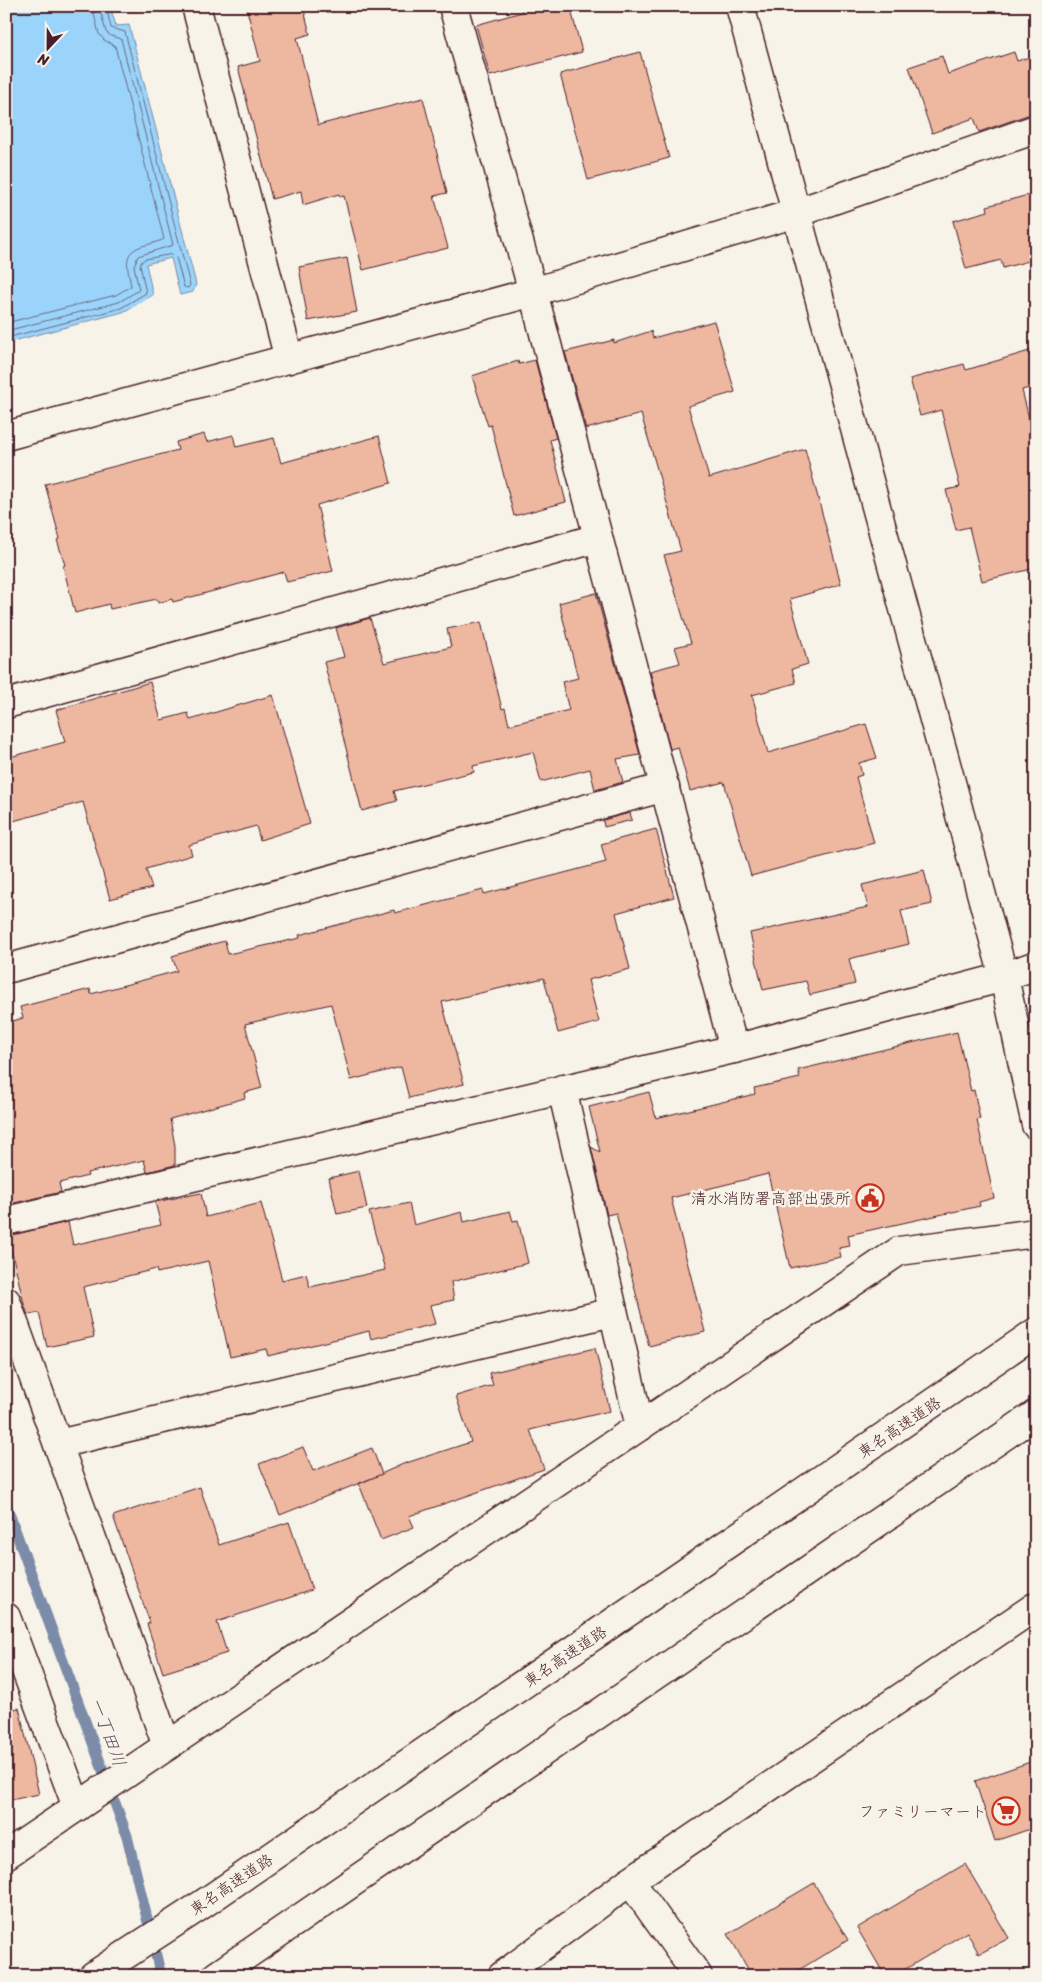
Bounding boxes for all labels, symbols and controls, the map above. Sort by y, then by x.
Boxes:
north arrow [22,22,72,72]
text: N [34,46,53,73]
public building icon: 清水消防署高部出張所 [855,1183,885,1213]
place label: 清水消防署高部出張所 [691,1184,851,1213]
street label: 東名高速道路 [851,1389,947,1466]
street label: 東名高速道路 [517,1618,613,1695]
water label: 一丁田川 [81,1693,135,1771]
supermarket icon: ファミリーマート [991,1796,1021,1826]
place label: ファミリーマート [859,1797,987,1826]
street label: 東名高速道路 [183,1846,279,1923]

